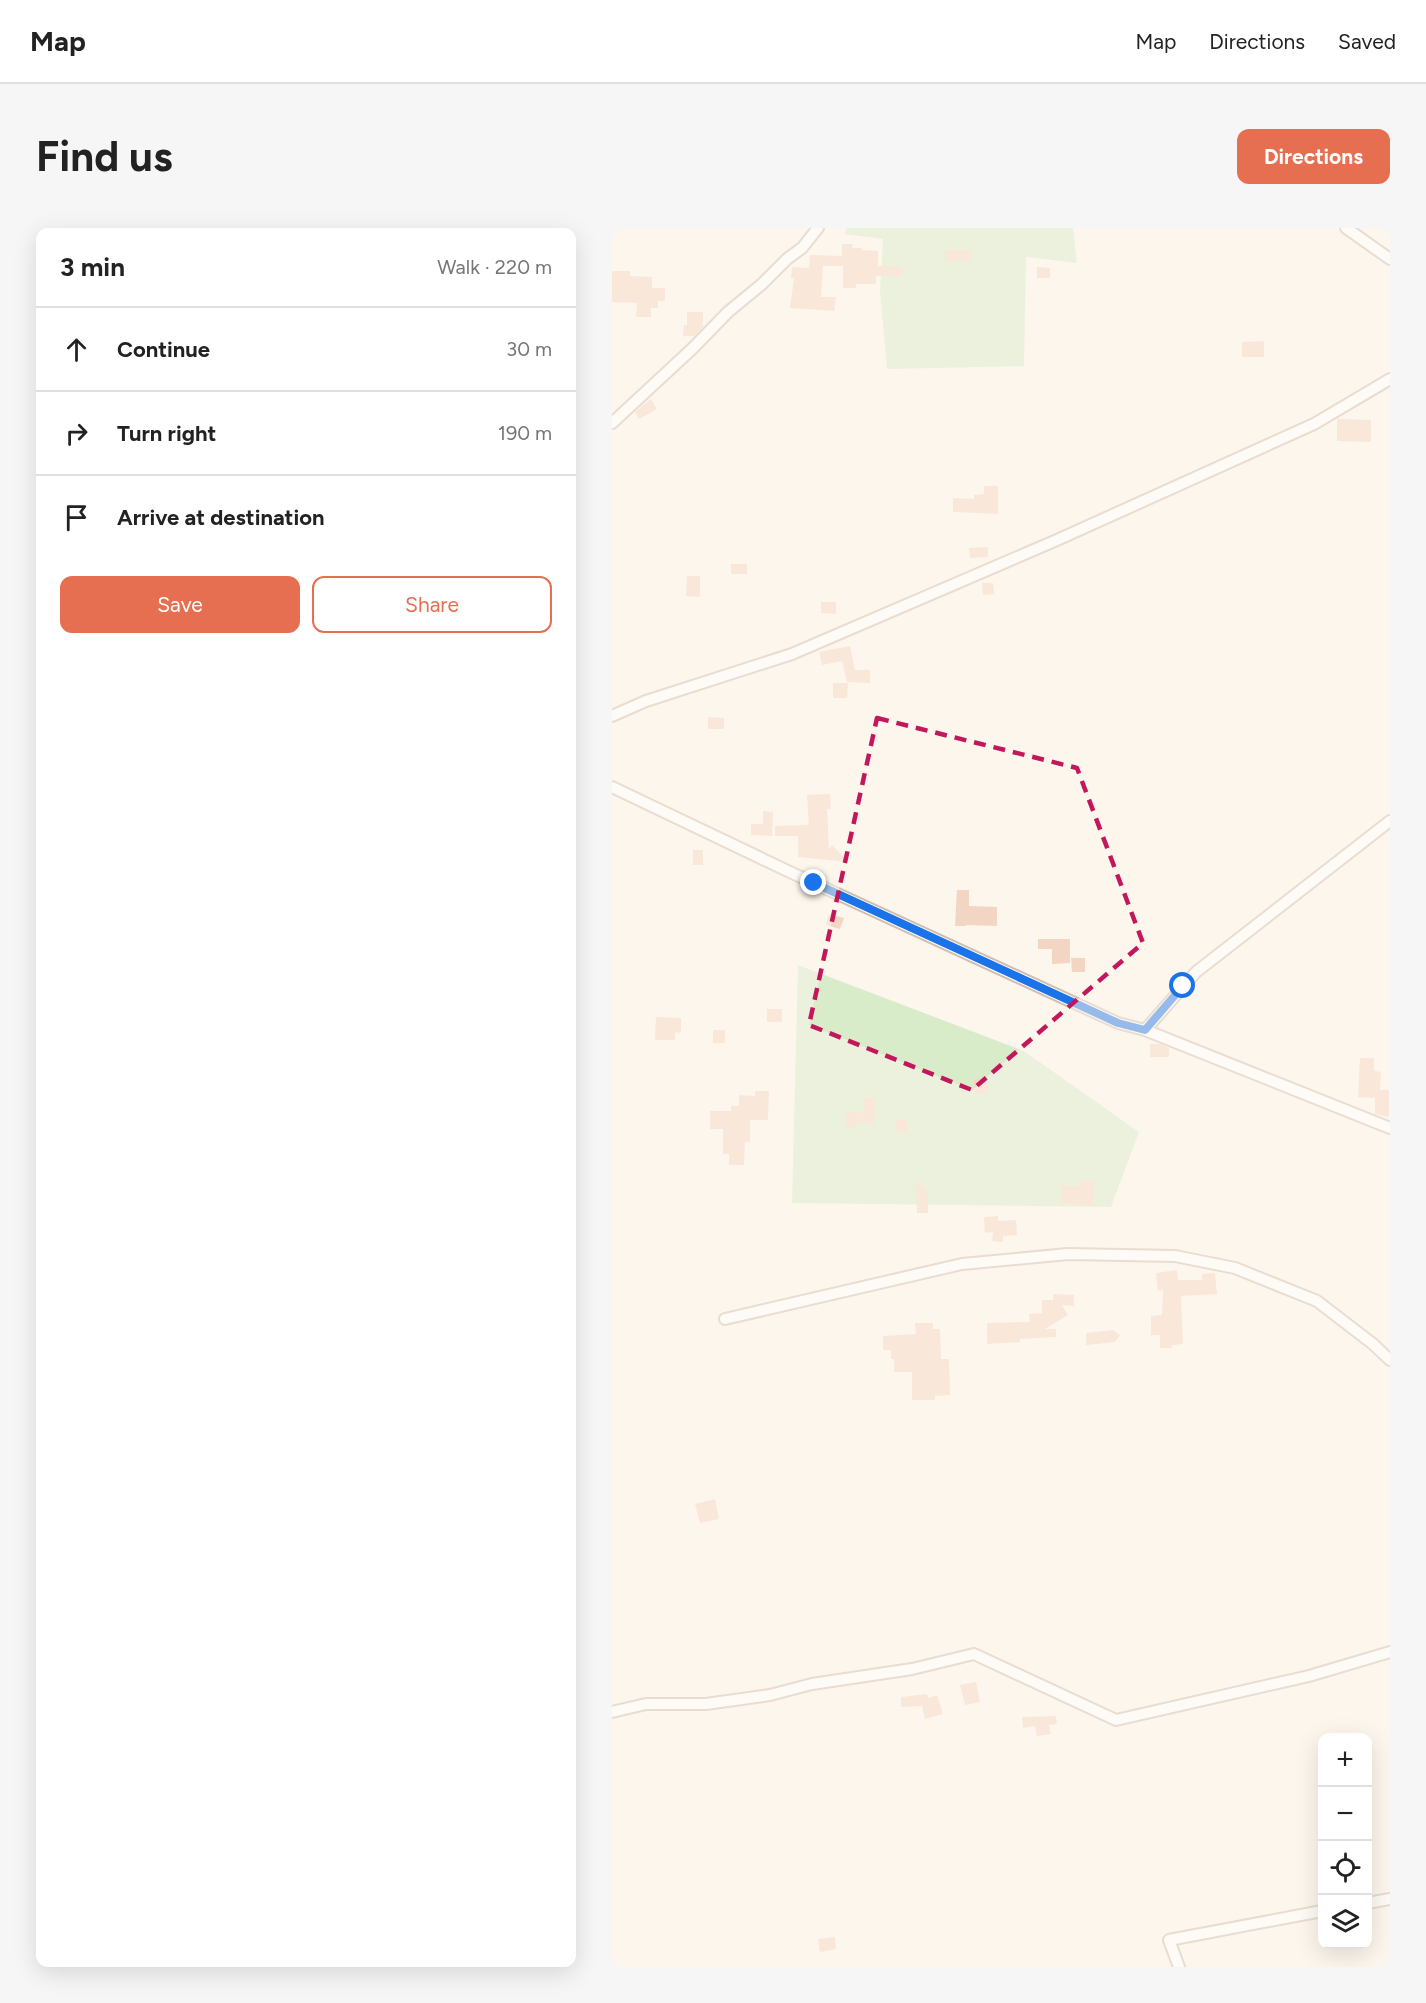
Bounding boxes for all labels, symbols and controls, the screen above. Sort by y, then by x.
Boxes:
text: Map [30,24,86,58]
text: Map [1135,29,1176,54]
text: Directions [1209,29,1305,54]
text: Saved [1338,29,1396,54]
button: Directions [1237,129,1390,184]
text: Find us [36,131,173,182]
text: 3 min [60,251,125,283]
text: Walk · 220 m [437,255,552,279]
icon: ahead [60,333,93,366]
text: Continue [117,336,210,363]
text: 30 m [506,337,552,361]
icon: right [60,417,93,450]
text: Turn right [117,420,216,447]
text: 190 m [498,421,552,445]
icon: arrive [60,501,93,534]
text: Arrive at destination [117,504,325,531]
button: Save [60,576,300,633]
button: Share [312,576,552,633]
route end [800,869,826,895]
route start [1169,972,1195,998]
map controls [1318,1733,1372,1949]
button: + [1318,1733,1372,1787]
button: − [1318,1787,1372,1841]
button: locate [1318,1841,1372,1895]
button: layers [1318,1895,1372,1949]

